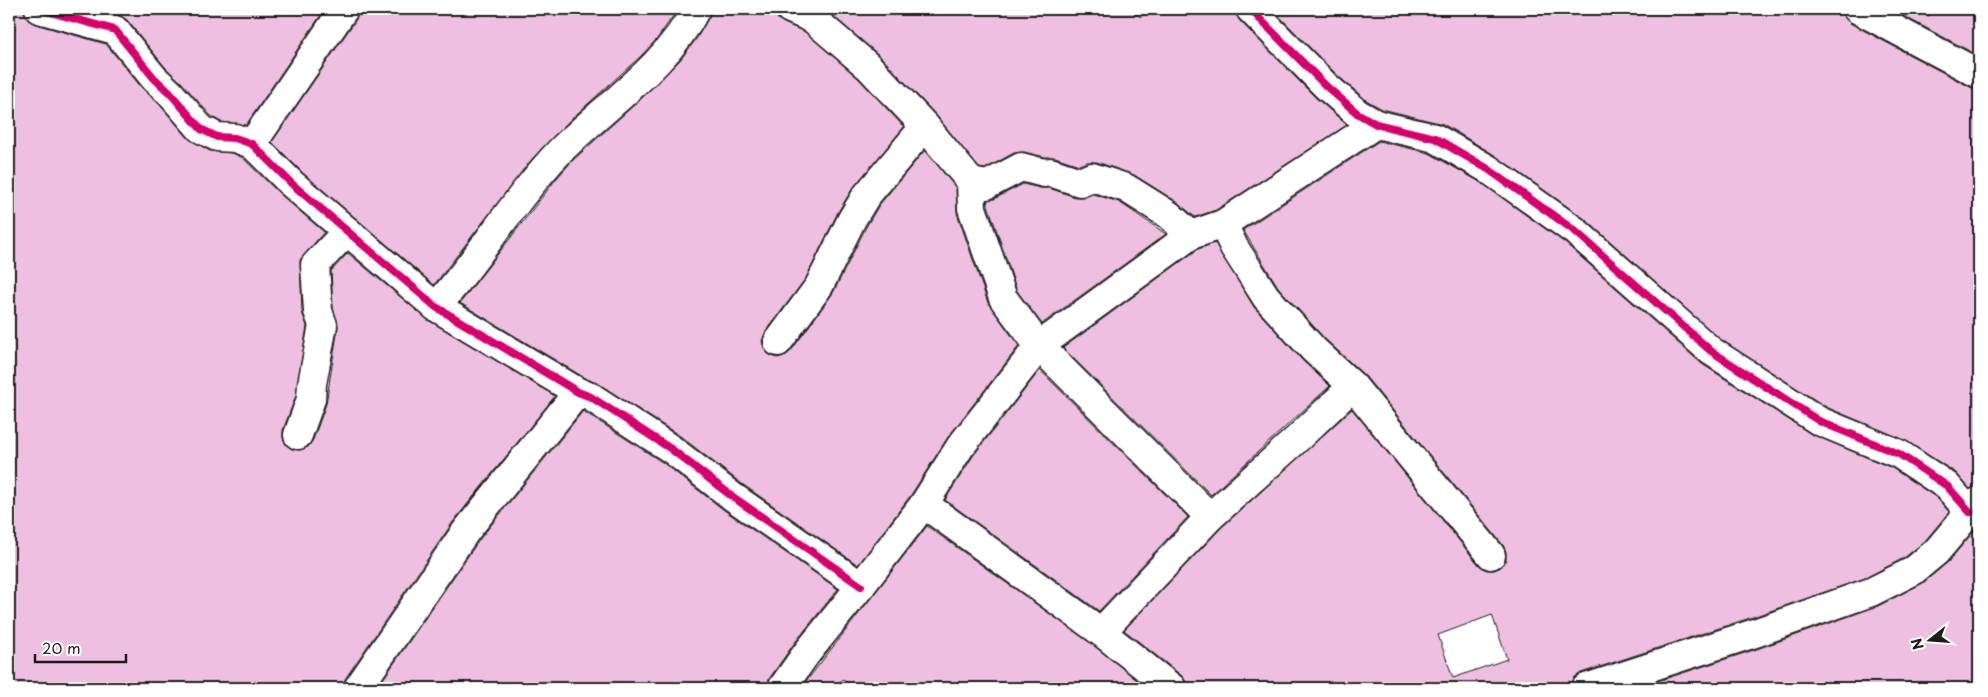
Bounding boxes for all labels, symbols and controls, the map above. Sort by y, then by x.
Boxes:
north arrow [1906,614,1956,664]
scale bar [35,632,126,664]
text: 20 m [42,636,81,659]
text: N [1905,636,1929,652]

